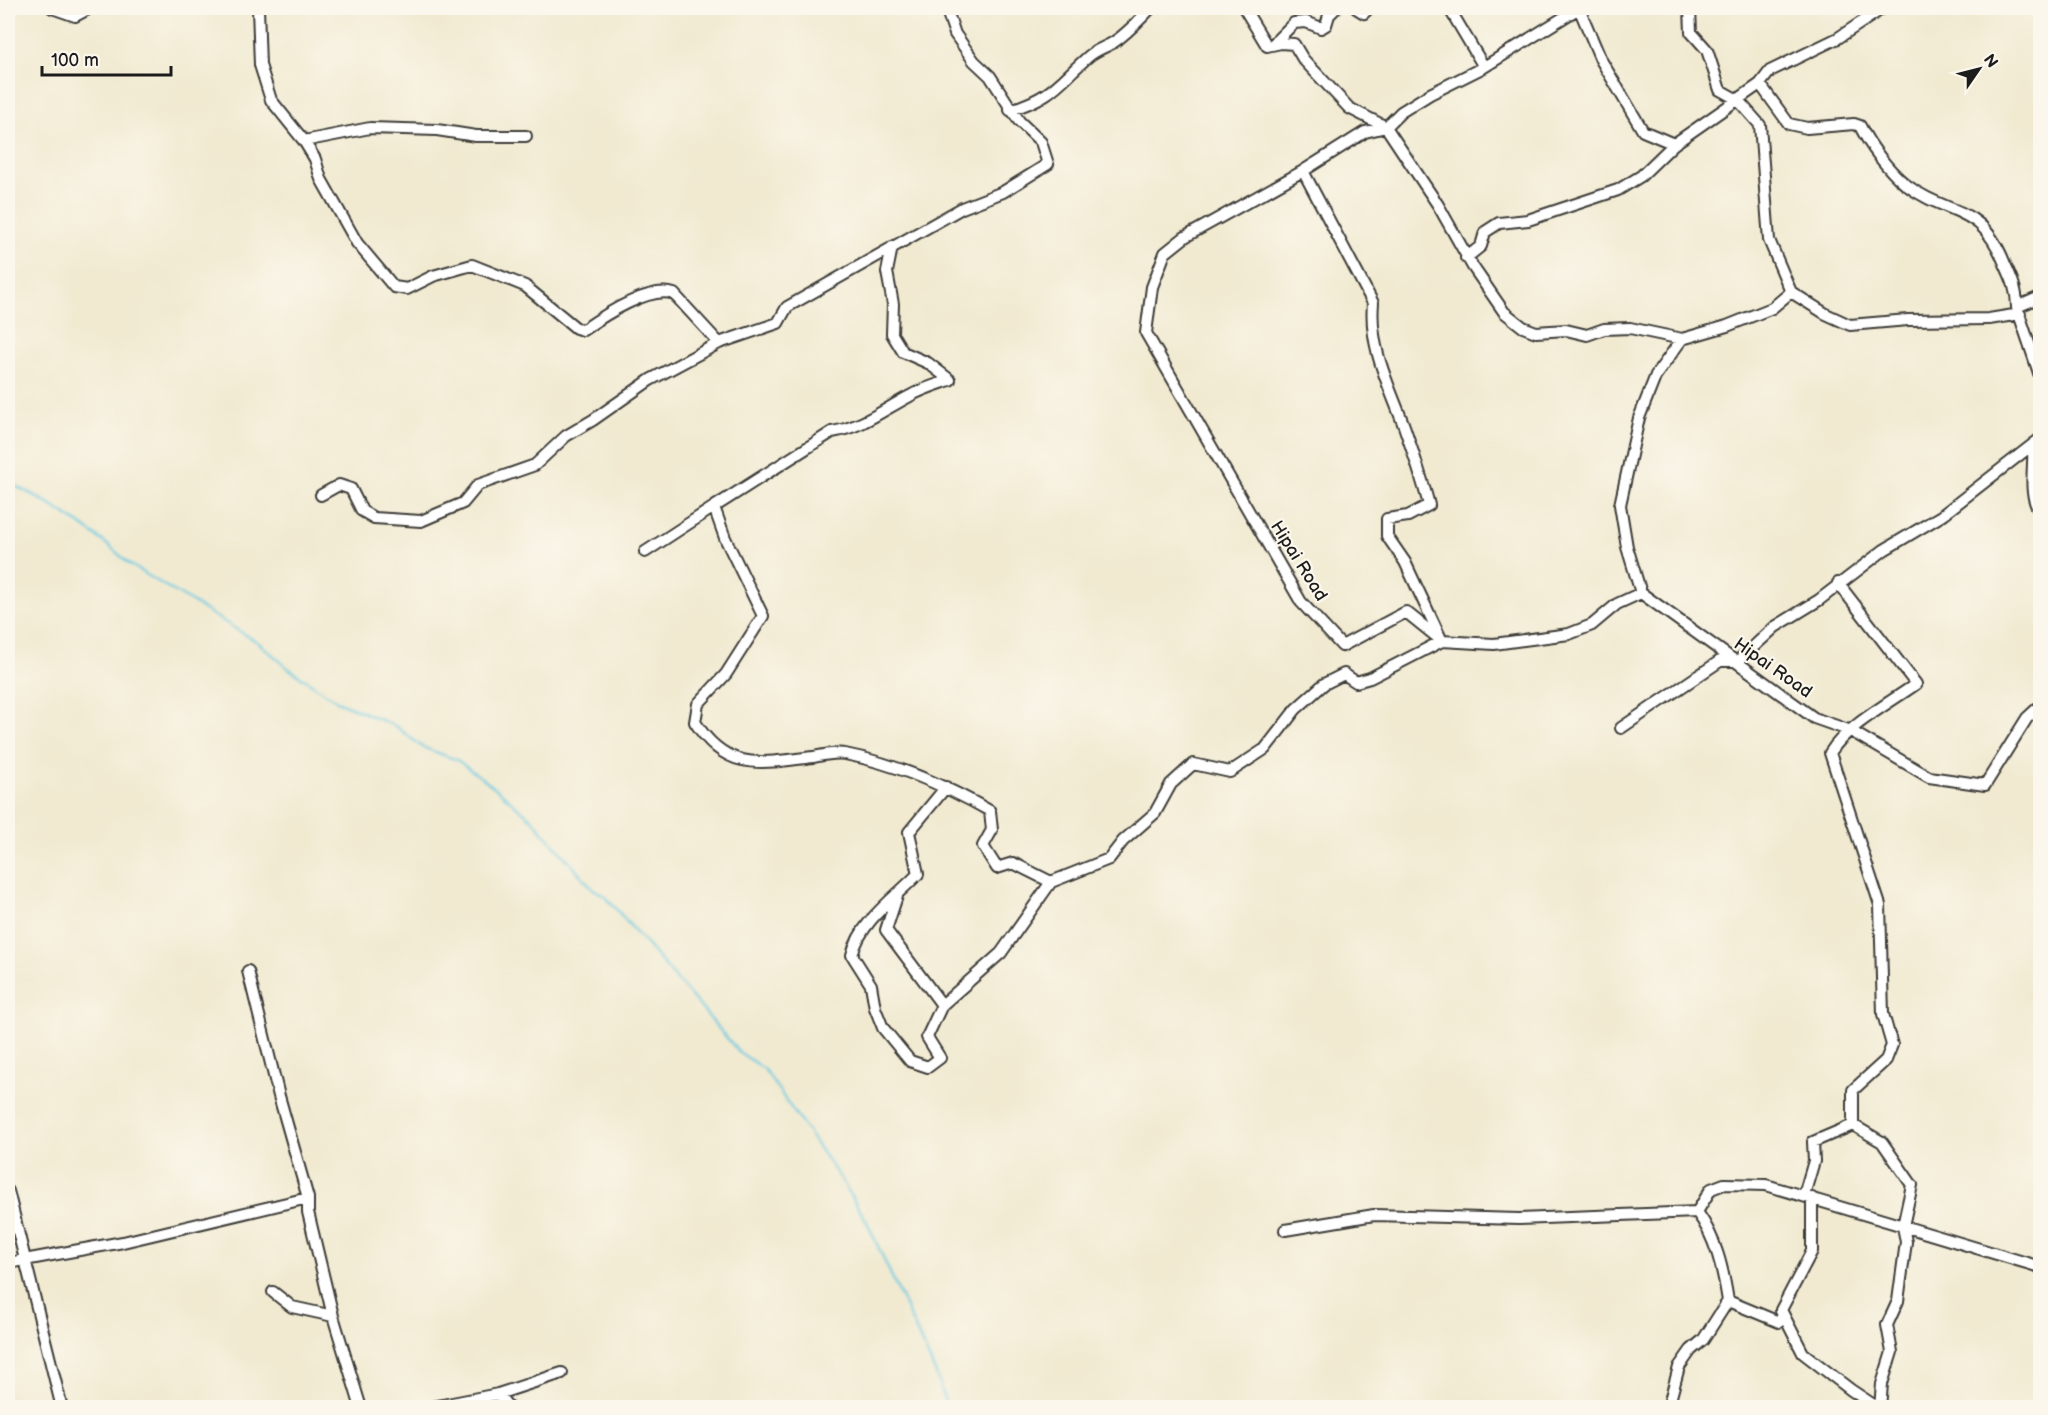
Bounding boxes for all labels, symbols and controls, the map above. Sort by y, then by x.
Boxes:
scale bar [42,39,171,77]
north arrow [1949,39,2009,99]
text: 100 m [51,50,99,71]
text: N [1979,51,2001,72]
street label: Hipai Road [1266,517,1332,605]
street label: Hipai Road [1730,633,1816,703]

